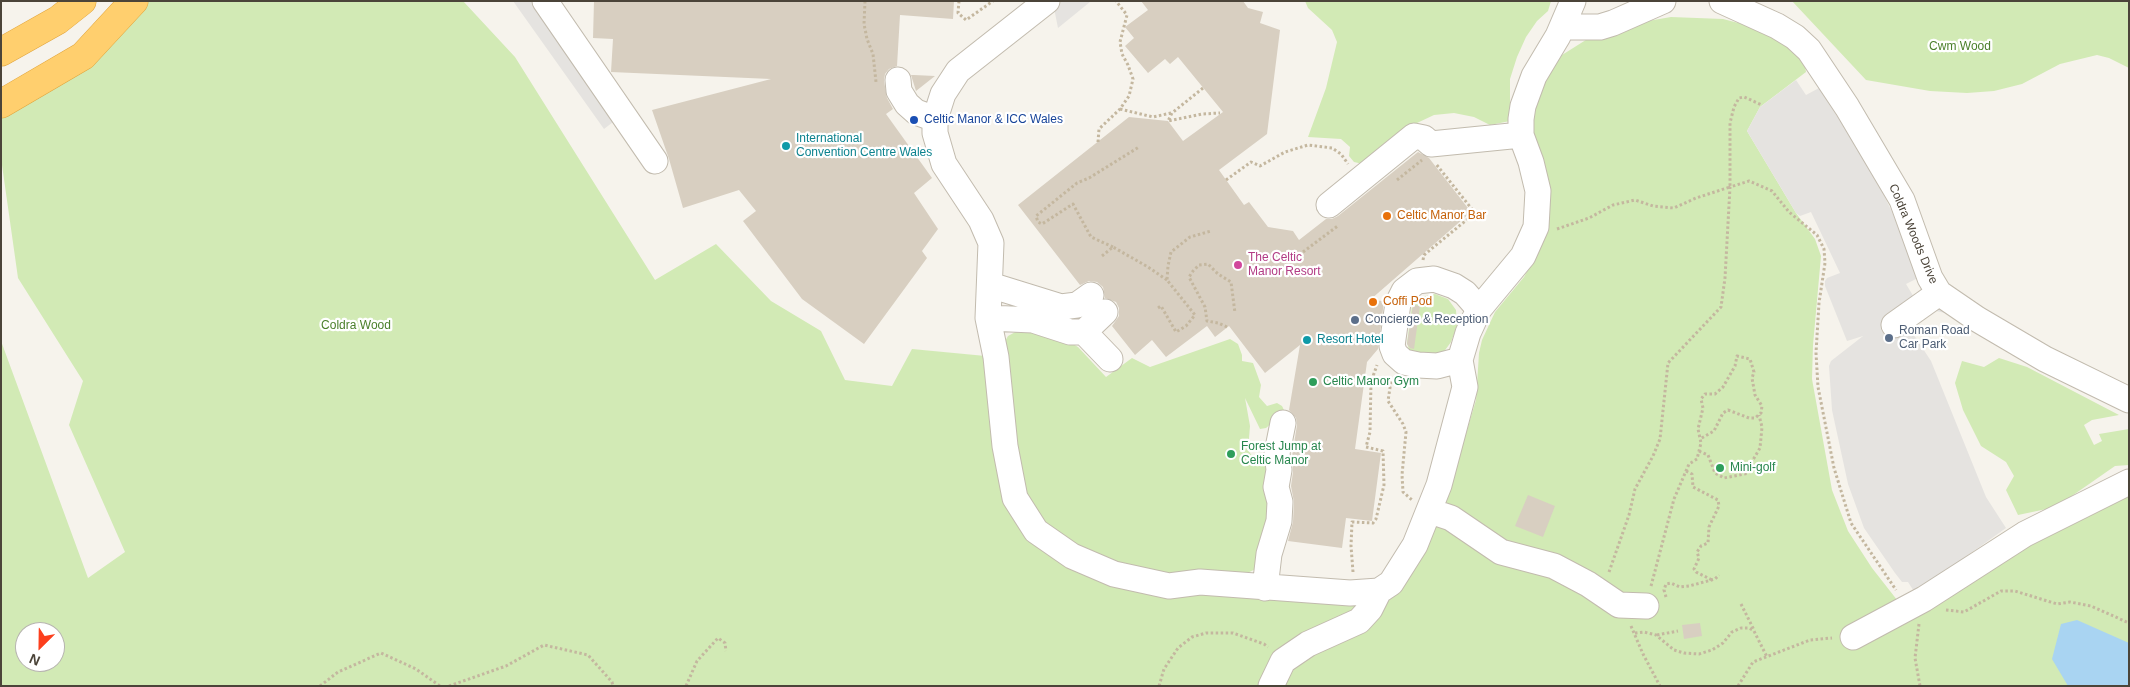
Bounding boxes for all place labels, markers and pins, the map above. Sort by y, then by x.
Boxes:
place label: Celtic Manor & ICC Wales [924,113,1063,127]
marker: Celtic Manor & ICC Wales [908,114,920,126]
place label: International Convention Centre Wales [796,132,932,160]
marker: International Convention Centre Wales [780,140,792,152]
place label: Celtic Manor Bar [1397,209,1486,223]
marker: Celtic Manor Bar [1381,210,1393,222]
place label: The Celtic Manor Resort [1248,251,1321,279]
marker: The Celtic Manor Resort [1232,259,1244,271]
place label: Coffi Pod [1383,295,1432,309]
marker: Coffi Pod [1367,296,1379,308]
place label: Concierge & Reception [1365,313,1488,327]
marker: Concierge & Reception [1349,314,1361,326]
place label: Roman Road Car Park [1899,324,1970,352]
marker: Roman Road Car Park [1883,332,1895,344]
place label: Resort Hotel [1317,333,1384,347]
marker: Resort Hotel [1301,334,1313,346]
place label: Celtic Manor Gym [1323,375,1419,389]
marker: Celtic Manor Gym [1307,376,1319,388]
place label: Forest Jump at Celtic Manor [1241,440,1321,468]
marker: Forest Jump at Celtic Manor [1225,448,1237,460]
place label: Mini-golf [1730,461,1775,475]
marker: Mini-golf [1714,462,1726,474]

